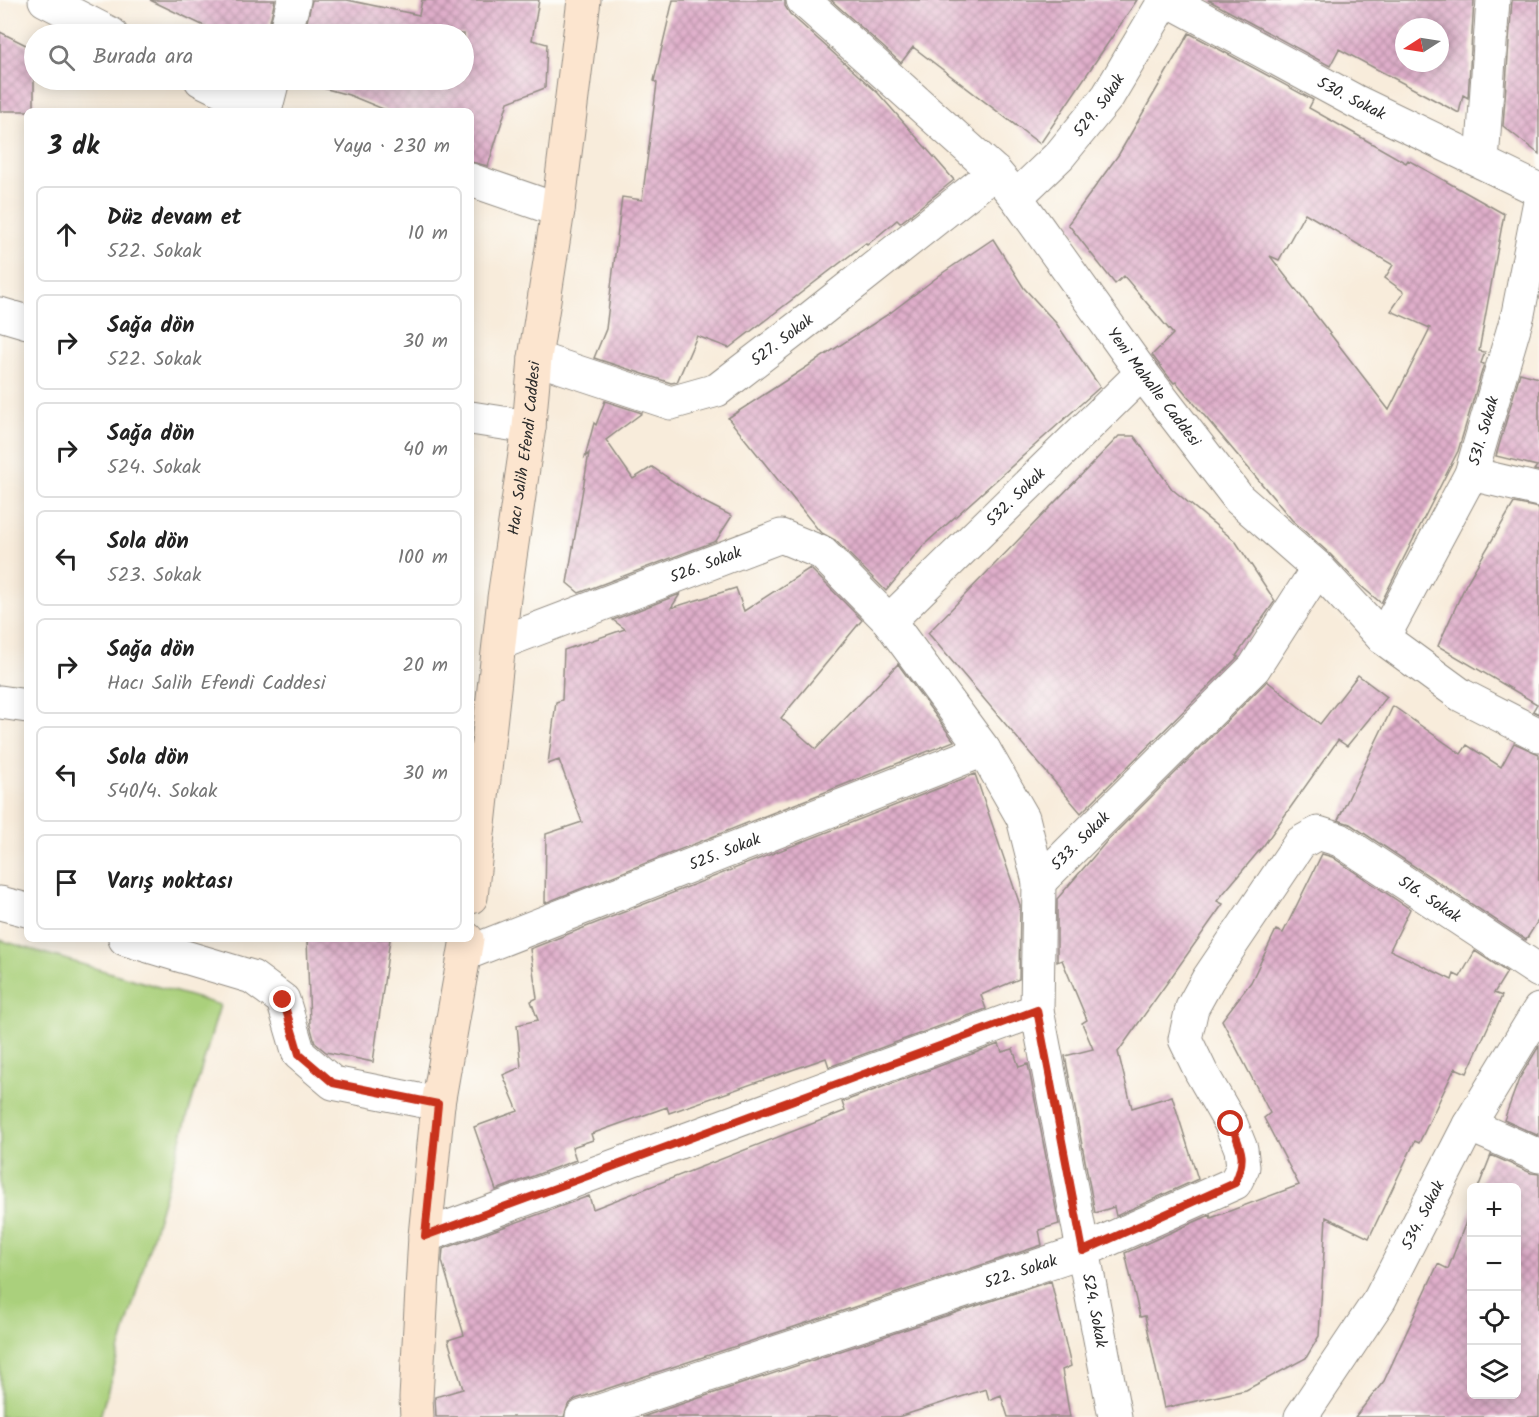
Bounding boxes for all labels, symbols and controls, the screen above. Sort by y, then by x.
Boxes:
north arrow [1395,18,1449,72]
search box [24,24,474,90]
text: Burada ara [93,40,193,75]
icon: search [45,41,78,74]
street label: 529. Sokak [1067,68,1131,143]
street label: 530. Sokak [1312,70,1390,127]
text: 3 dk [48,126,99,168]
text: Yaya · 230 m [333,131,450,163]
text: Düz devam et [107,201,241,236]
icon: ahead [50,218,83,251]
text: 10 m [408,218,448,250]
text: 522. Sokak [107,236,202,268]
street label: 527. Sokak [745,307,819,372]
text: Sağa dön [107,309,194,344]
street label: Yeni Mahalle Caddesi [1101,322,1208,453]
icon: right [50,326,83,359]
text: 30 m [403,326,448,358]
text: 522. Sokak [107,344,202,376]
street label: Hacı Salih Efendi Caddesi [501,359,547,537]
street label: 531. Sokak [1462,393,1506,469]
text: Sağa dön [107,417,194,452]
icon: right [50,434,83,467]
text: 40 m [403,434,448,466]
text: 524. Sokak [107,452,201,484]
street label: 532. Sokak [980,461,1051,532]
text: Sola dön [107,525,189,560]
street label: 526. Sokak [666,539,746,590]
icon: left [50,542,83,575]
text: 100 m [398,542,448,574]
text: 523. Sokak [107,560,201,592]
text: Sağa dön [107,633,194,668]
icon: right [50,650,83,683]
text: 20 m [402,650,448,682]
text: Hacı Salih Efendi Caddesi [107,668,326,700]
text: Sola dön [107,741,189,776]
icon: left [50,758,83,791]
text: 30 m [403,758,448,790]
text: 540/4. Sokak [107,776,217,808]
street label: 533. Sokak [1045,805,1116,877]
street label: 525. Sokak [685,826,765,877]
text: Varış noktası [107,865,233,900]
icon: arrive [50,866,83,899]
street label: 516. Sokak [1393,869,1467,929]
route end [269,986,295,1012]
route start [1217,1110,1243,1136]
street label: 534. Sokak [1395,1176,1451,1254]
map controls [1467,1183,1521,1399]
button: + [1467,1183,1521,1237]
button: − [1467,1237,1521,1291]
street label: 522. Sokak [981,1248,1061,1295]
street label: 524. Sokak [1075,1271,1114,1350]
button: locate [1467,1291,1521,1345]
button: layers [1467,1345,1521,1399]

